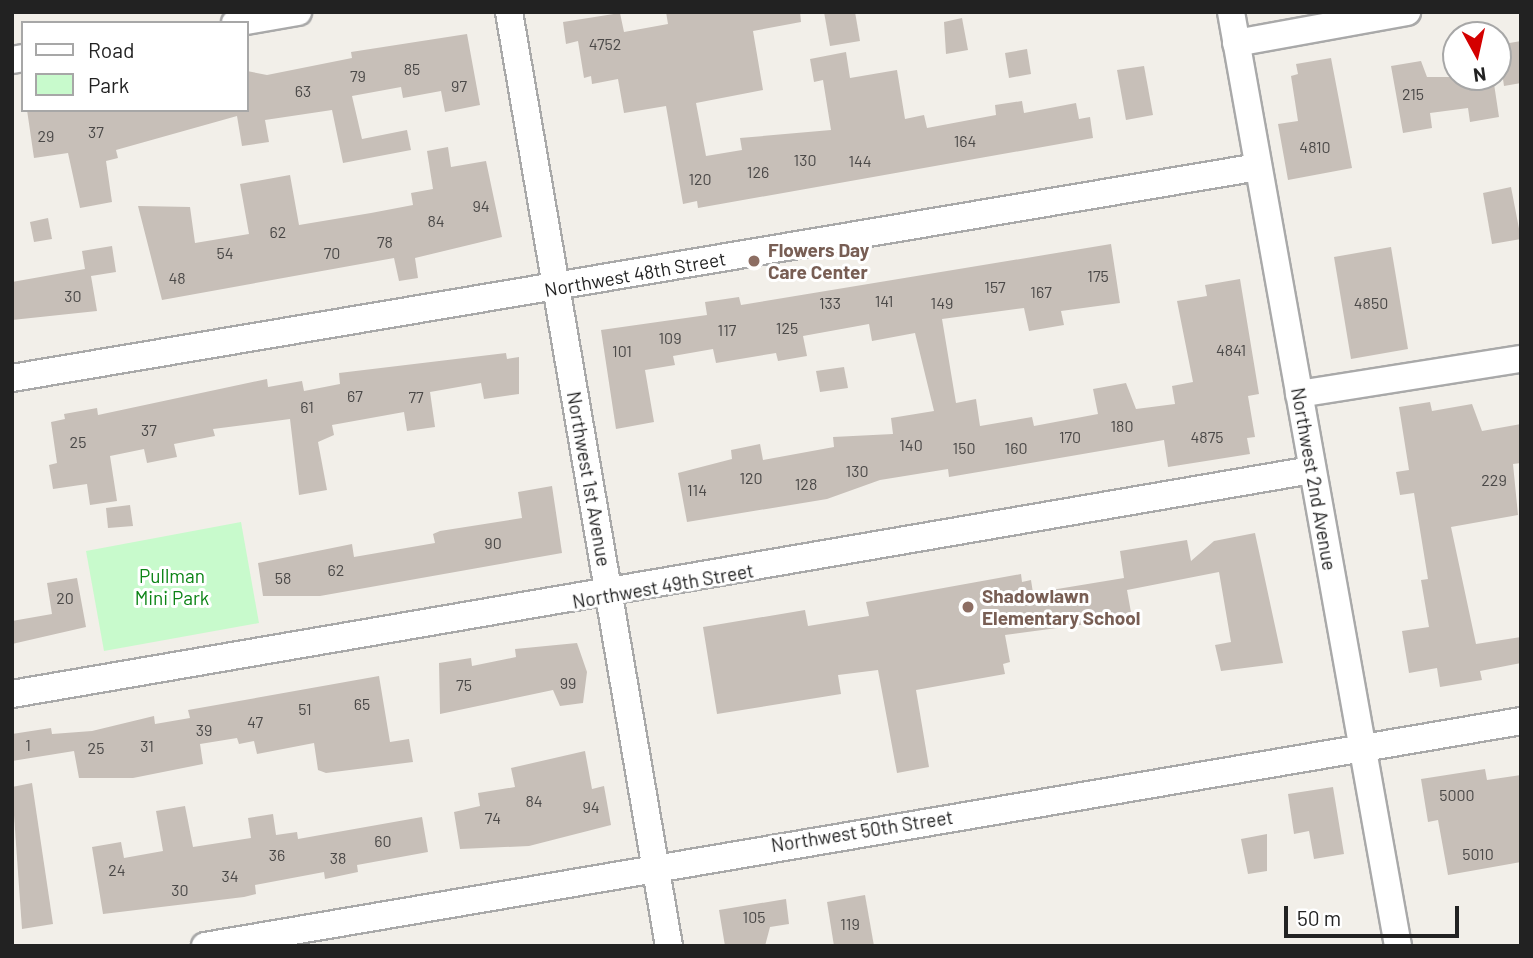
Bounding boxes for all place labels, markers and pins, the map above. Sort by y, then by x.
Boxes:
place label: Flowers Day Care Center [768,239,869,283]
marker: Flowers Day Care Center [746,253,762,269]
place label: Shadowlawn Elementary School [982,585,1140,629]
marker: Shadowlawn Elementary School [960,599,976,615]

